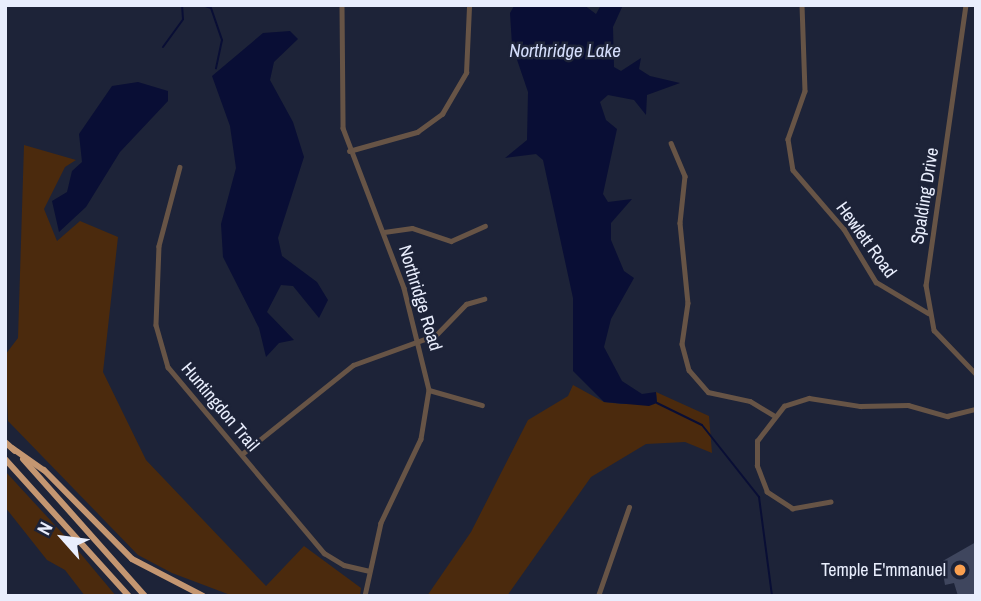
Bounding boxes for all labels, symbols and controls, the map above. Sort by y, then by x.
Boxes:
water label: Northridge Lake [509,40,621,62]
street label: Spalding Drive [907,146,943,246]
street label: Hewlett Road [831,198,901,282]
street label: Northridge Road [394,243,446,353]
street label: Huntingdon Trail [177,358,263,456]
north arrow [28,503,98,573]
text: N [30,517,59,539]
place label: Temple E'mmanuel [821,559,946,581]
marker: Temple E'mmanuel [952,562,968,578]

